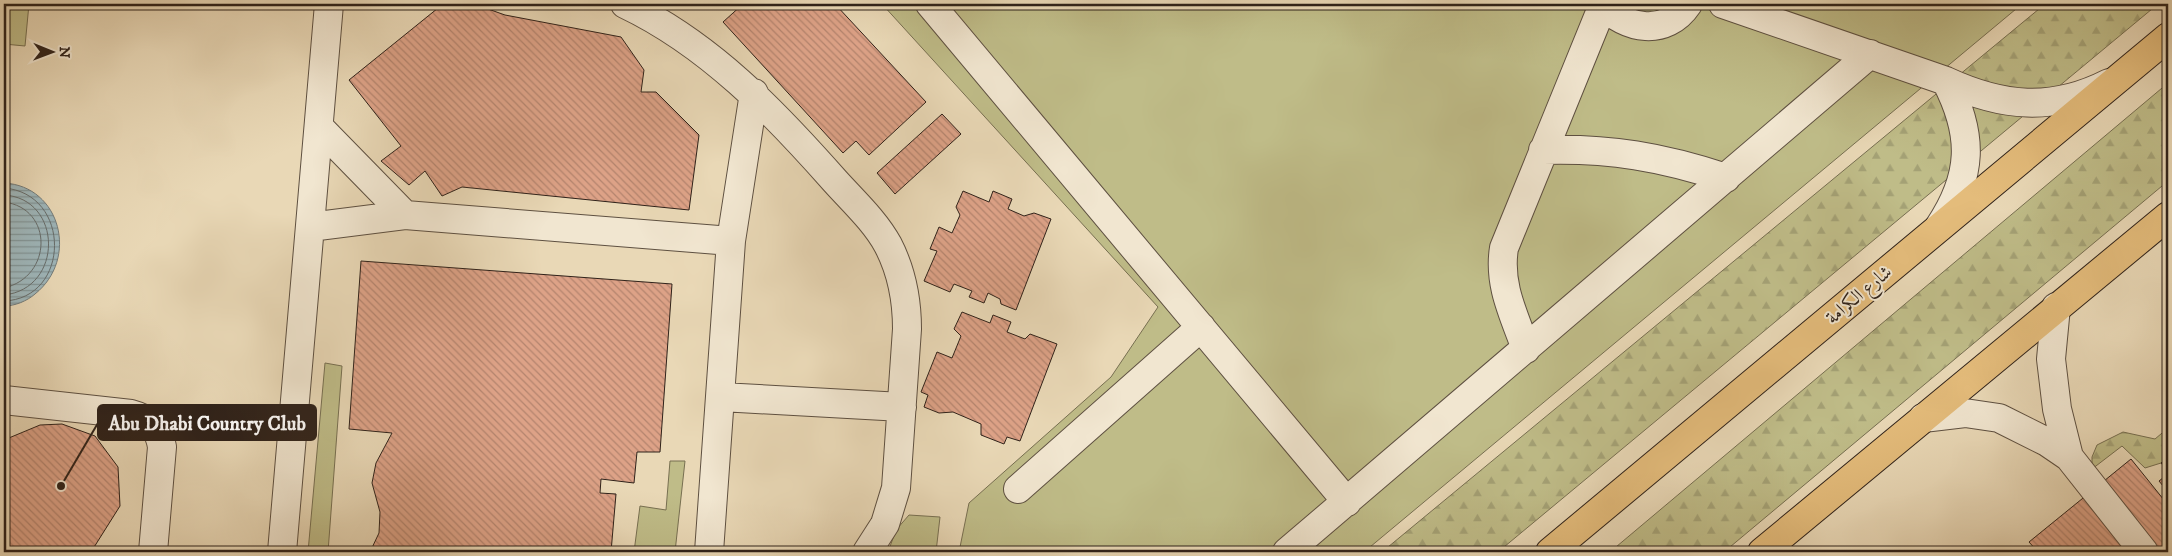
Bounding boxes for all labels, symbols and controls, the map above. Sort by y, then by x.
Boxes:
north arrow [28,28,78,78]
text: N [55,46,73,59]
street label: شارع الكرامة [1821,261,1899,332]
callout: Abu Dhabi Country Club [98,405,316,440]
text: Abu Dhabi Country Club [107,412,306,437]

